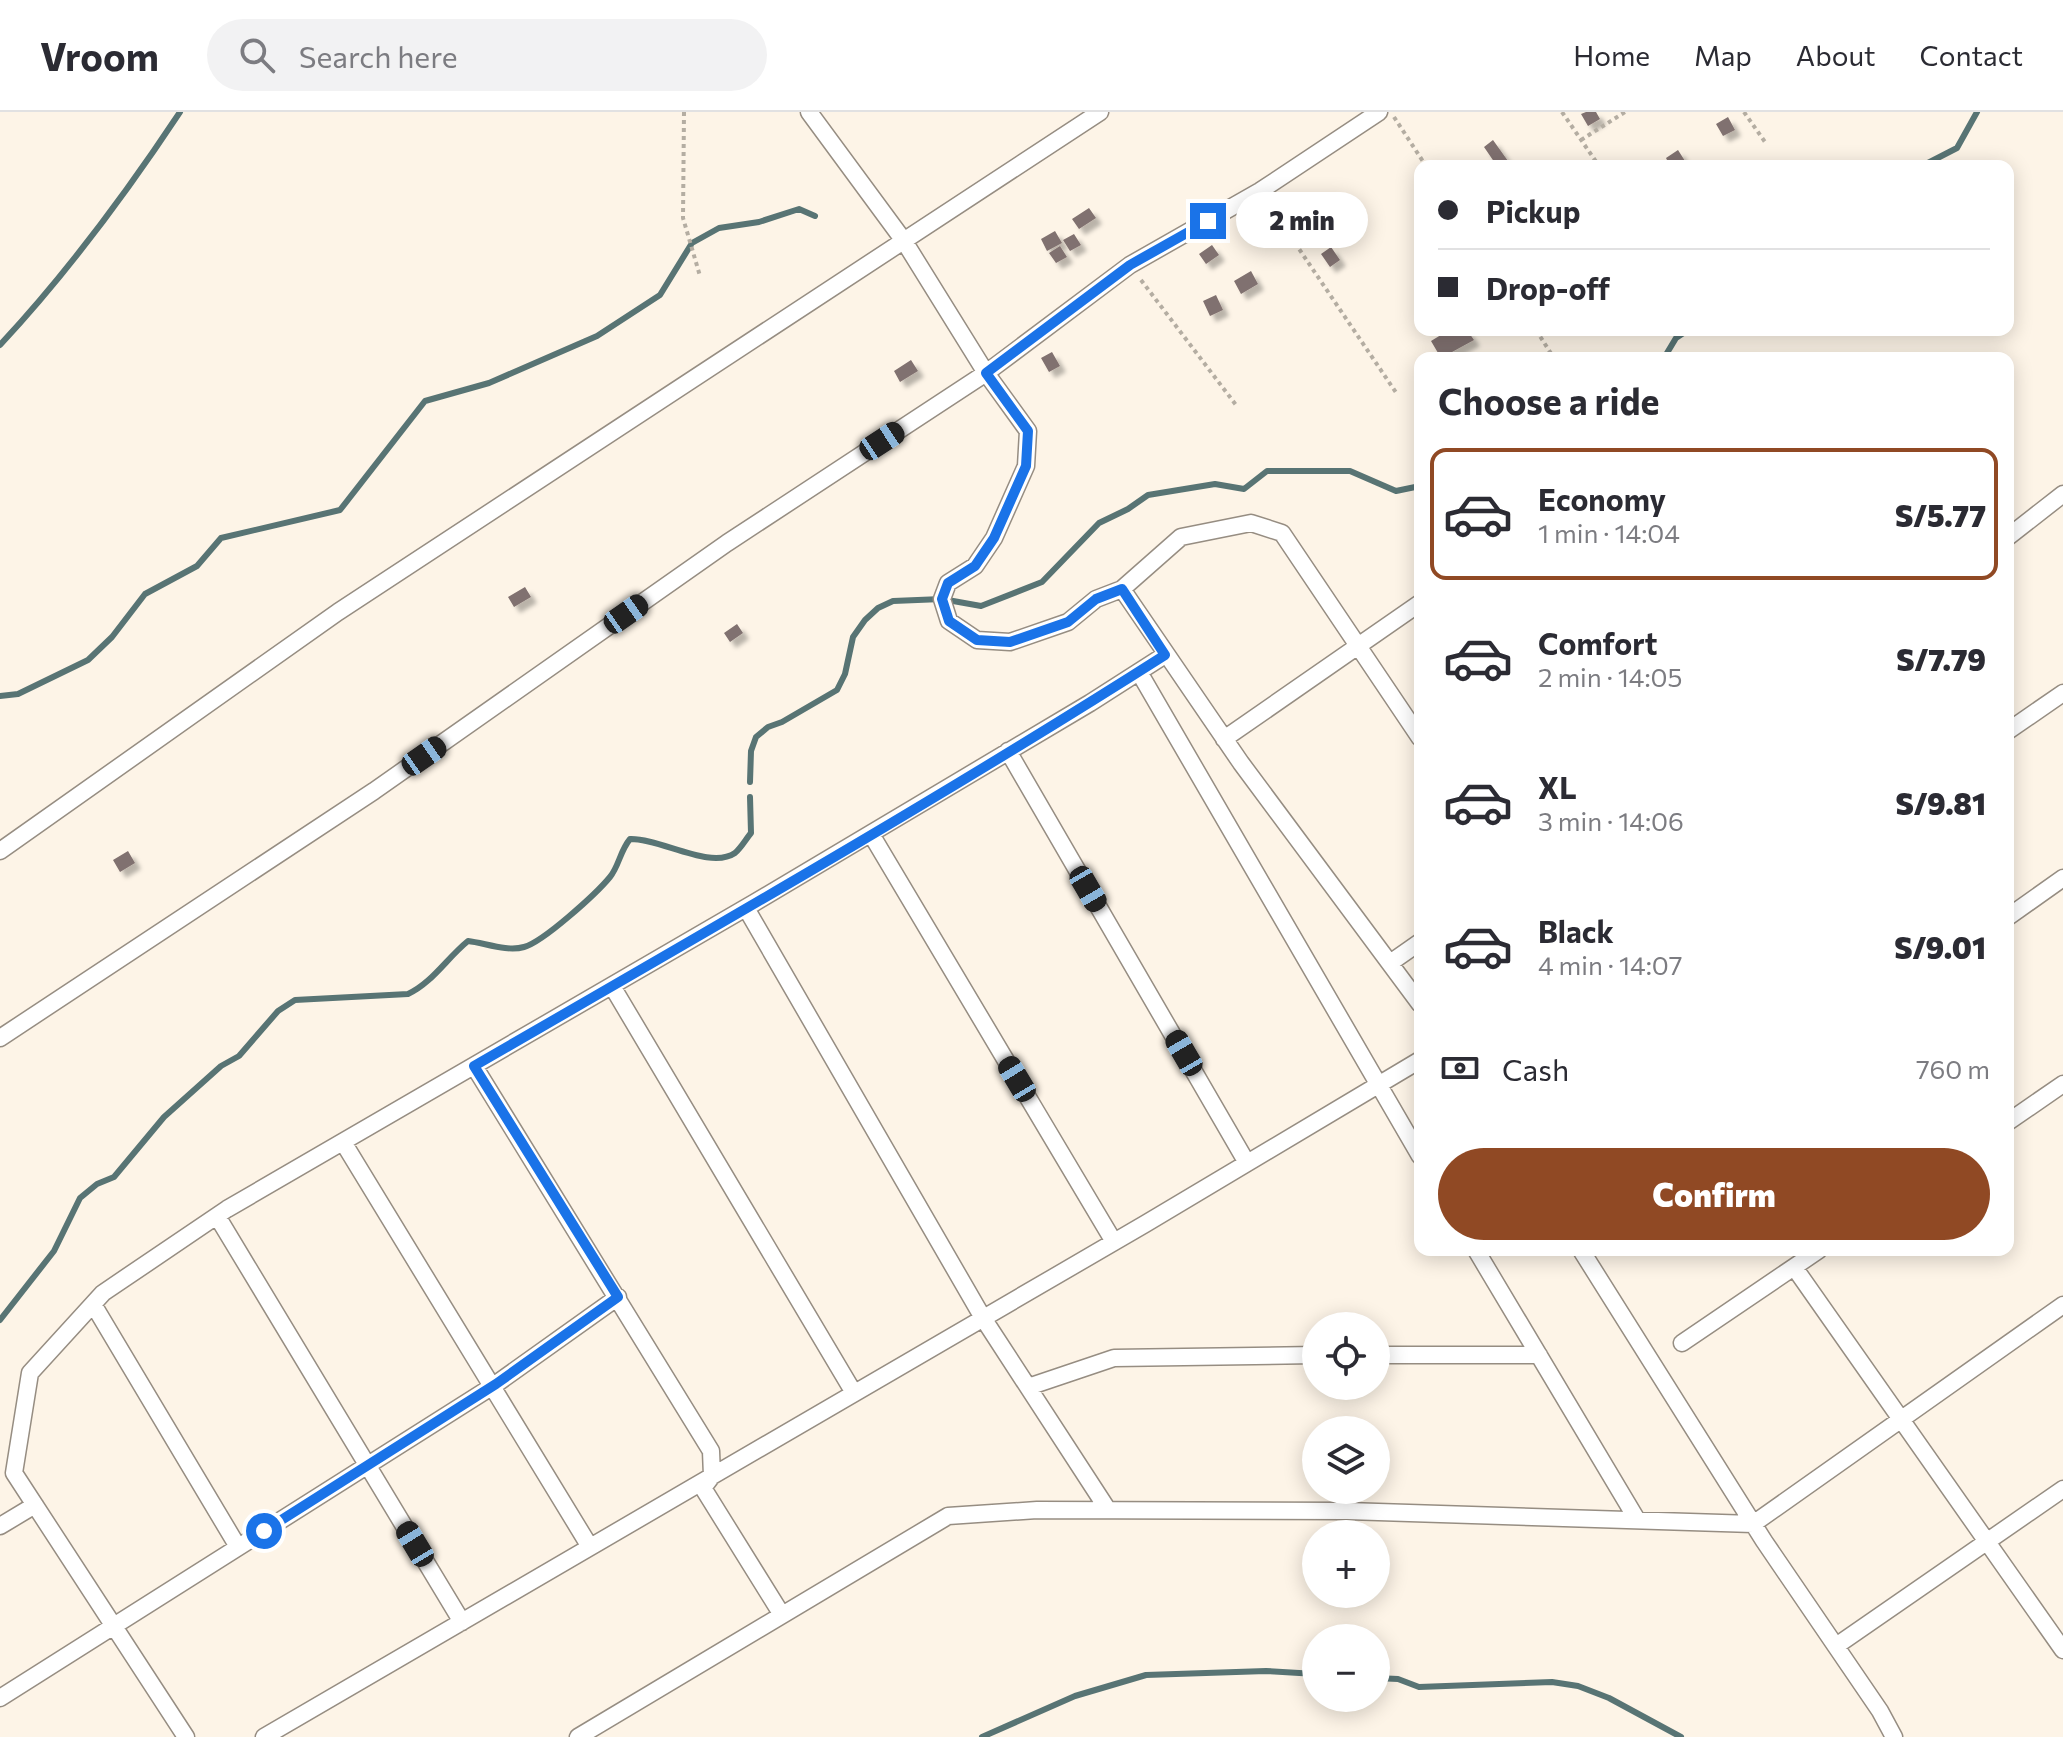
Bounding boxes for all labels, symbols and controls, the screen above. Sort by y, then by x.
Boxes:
search box [207,19,767,91]
text: Vroom [40,32,159,79]
icon: search [235,33,279,77]
text: Search here [299,37,457,74]
text: Home [1573,38,1650,72]
text: Map [1694,38,1752,72]
text: About [1796,38,1876,72]
text: Contact [1920,38,2023,72]
text: Pickup [1486,192,1580,229]
callout: 2 min [1236,193,1368,249]
route end [1190,203,1226,239]
text: 2 min [1269,204,1335,235]
text: Drop-off [1486,269,1610,306]
text: Choose a ride [1438,378,1659,422]
car [855,418,909,464]
icon: car [1442,478,1514,550]
text: Economy [1538,480,1666,517]
text: S/5.77 [1895,496,1986,533]
text: 1 min · 14:04 [1538,517,1680,548]
car [599,590,653,638]
icon: car [1442,622,1514,694]
text: Comfort [1538,624,1657,661]
text: S/7.79 [1896,640,1986,677]
text: 2 min · 14:05 [1538,661,1683,692]
car [397,732,451,780]
icon: car [1442,766,1514,838]
text: XL [1538,768,1577,805]
text: S/9.81 [1896,784,1986,821]
text: 3 min · 14:06 [1538,805,1684,836]
car [1066,862,1110,916]
icon: car [1442,910,1514,982]
text: Black [1538,912,1614,949]
text: S/9.01 [1894,928,1986,965]
text: 4 min · 14:07 [1538,949,1682,980]
car [1162,1026,1206,1080]
icon: cash [1438,1046,1482,1090]
text: Cash [1502,1050,1569,1087]
car [994,1052,1040,1106]
text: 760 m [1916,1053,1990,1084]
button: Confirm [1438,1148,1990,1240]
map controls [1302,1312,1390,1712]
button: locate [1302,1312,1390,1400]
button: layers [1302,1416,1390,1504]
route start [246,1513,282,1549]
car [392,1517,438,1571]
button: + [1302,1520,1390,1608]
button: − [1302,1624,1390,1712]

